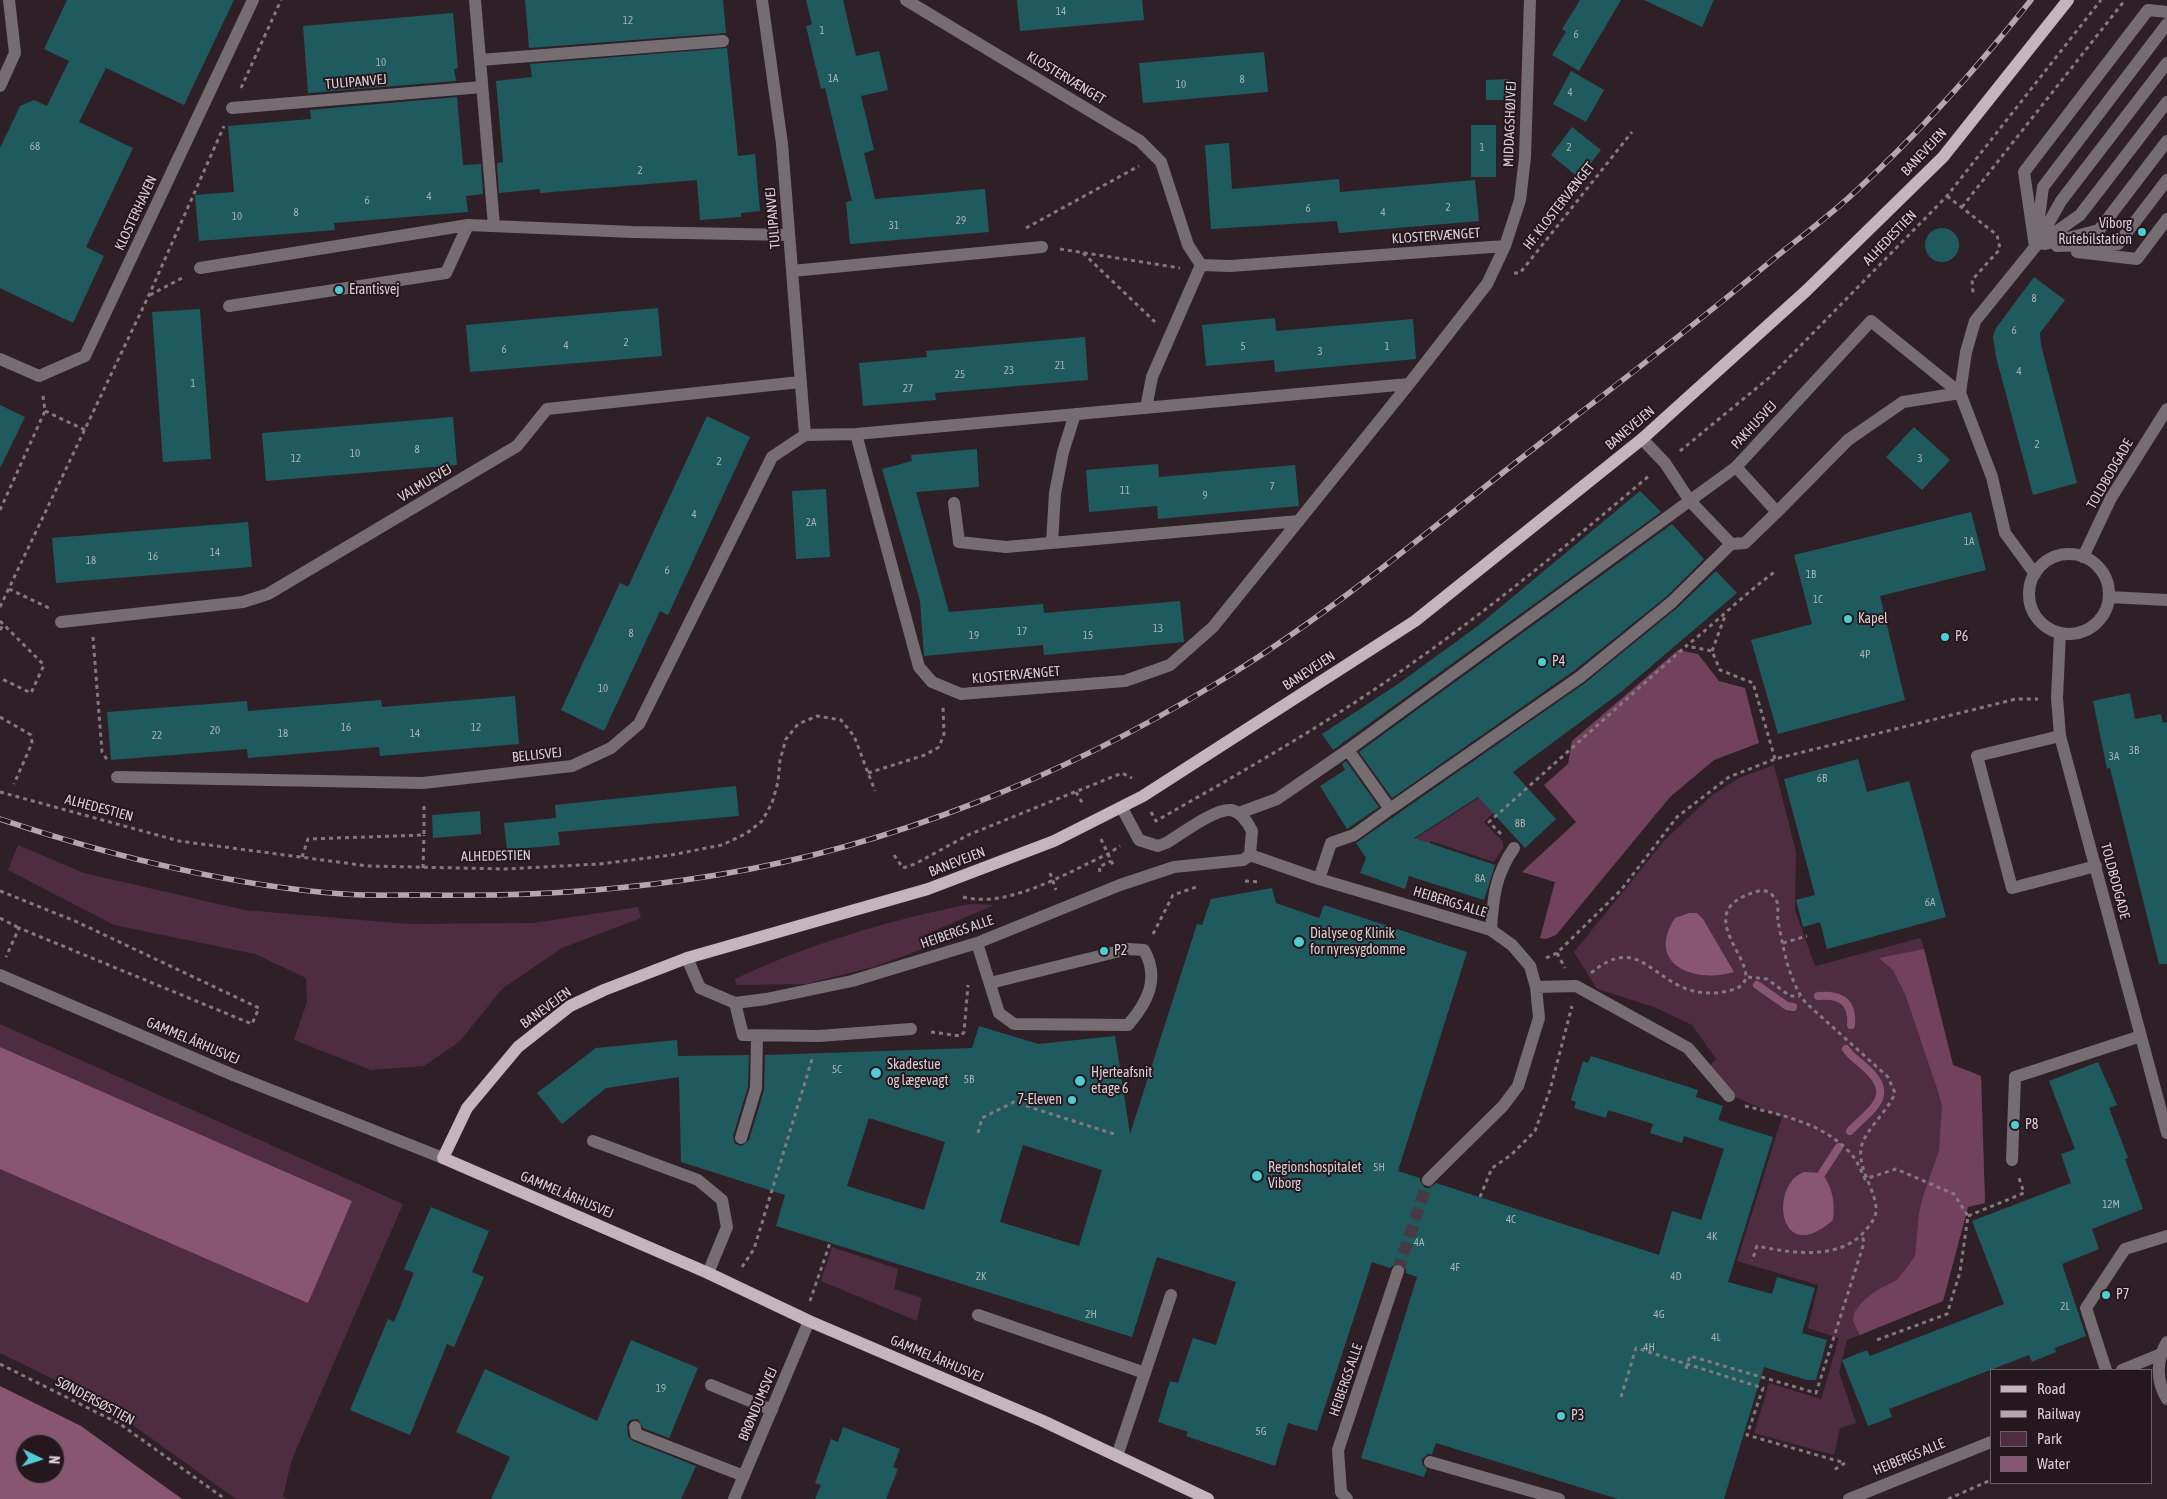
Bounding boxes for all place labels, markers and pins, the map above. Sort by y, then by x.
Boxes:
place label: Viborg Rutebilstation [2058,216,2132,248]
marker: Viborg Rutebilstation [2136,226,2148,238]
place label: Erantisvej [349,282,400,298]
marker: Erantisvej [333,284,345,296]
place label: Kapel [1858,611,1888,627]
marker: Kapel [1842,613,1854,625]
place label: P6 [1955,629,1968,645]
marker: P6 [1939,631,1951,643]
place label: P4 [1552,654,1565,670]
marker: P4 [1536,656,1548,668]
place label: Dialyse og Klinik for nyresygdomme [1310,926,1406,959]
marker: Dialyse og Klinik for nyresygdomme [1292,935,1306,949]
place label: P2 [1114,943,1127,959]
marker: P2 [1098,945,1110,957]
place label: Skadestue og lægevagt [887,1057,948,1090]
place label: Hjerteafsnit etage 6 [1091,1065,1152,1098]
marker: Skadestue og lægevagt [869,1066,883,1080]
marker: Hjerteafsnit etage 6 [1073,1074,1087,1088]
place label: 7-Eleven [1017,1092,1062,1108]
marker: 7-Eleven [1066,1094,1078,1106]
place label: P8 [2025,1117,2038,1133]
marker: P8 [2009,1119,2021,1131]
place label: Regionshospitalet Viborg [1268,1160,1362,1192]
marker: Regionshospitalet Viborg [1250,1169,1264,1183]
place label: P7 [2116,1287,2129,1303]
marker: P7 [2100,1289,2112,1301]
place label: P3 [1571,1408,1584,1424]
marker: P3 [1555,1410,1567,1422]

